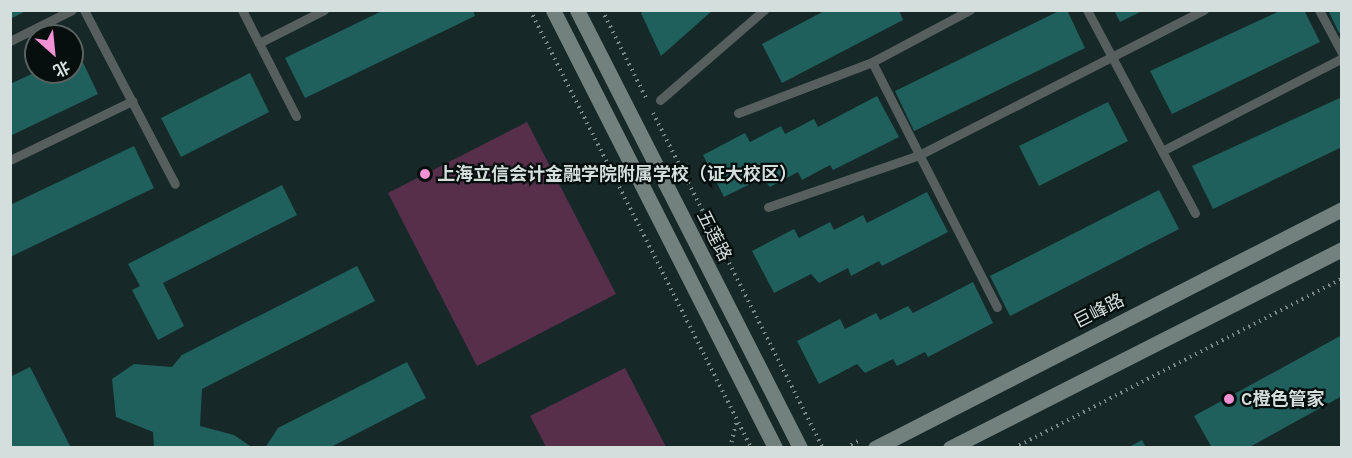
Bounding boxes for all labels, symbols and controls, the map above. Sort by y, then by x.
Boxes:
north arrow [24,24,84,84]
text: 北 [50,57,73,81]
place label: 上海立信会计金融学院附属学校（证大校区） [437,163,797,185]
marker: 上海立信会计金融学院附属学校（证大校区） [418,167,432,181]
street label: 五莲路 [692,207,736,265]
street label: 巨峰路 [1070,289,1128,333]
place label: C橙色管家 [1241,388,1324,410]
marker: C橙色管家 [1222,392,1236,406]

